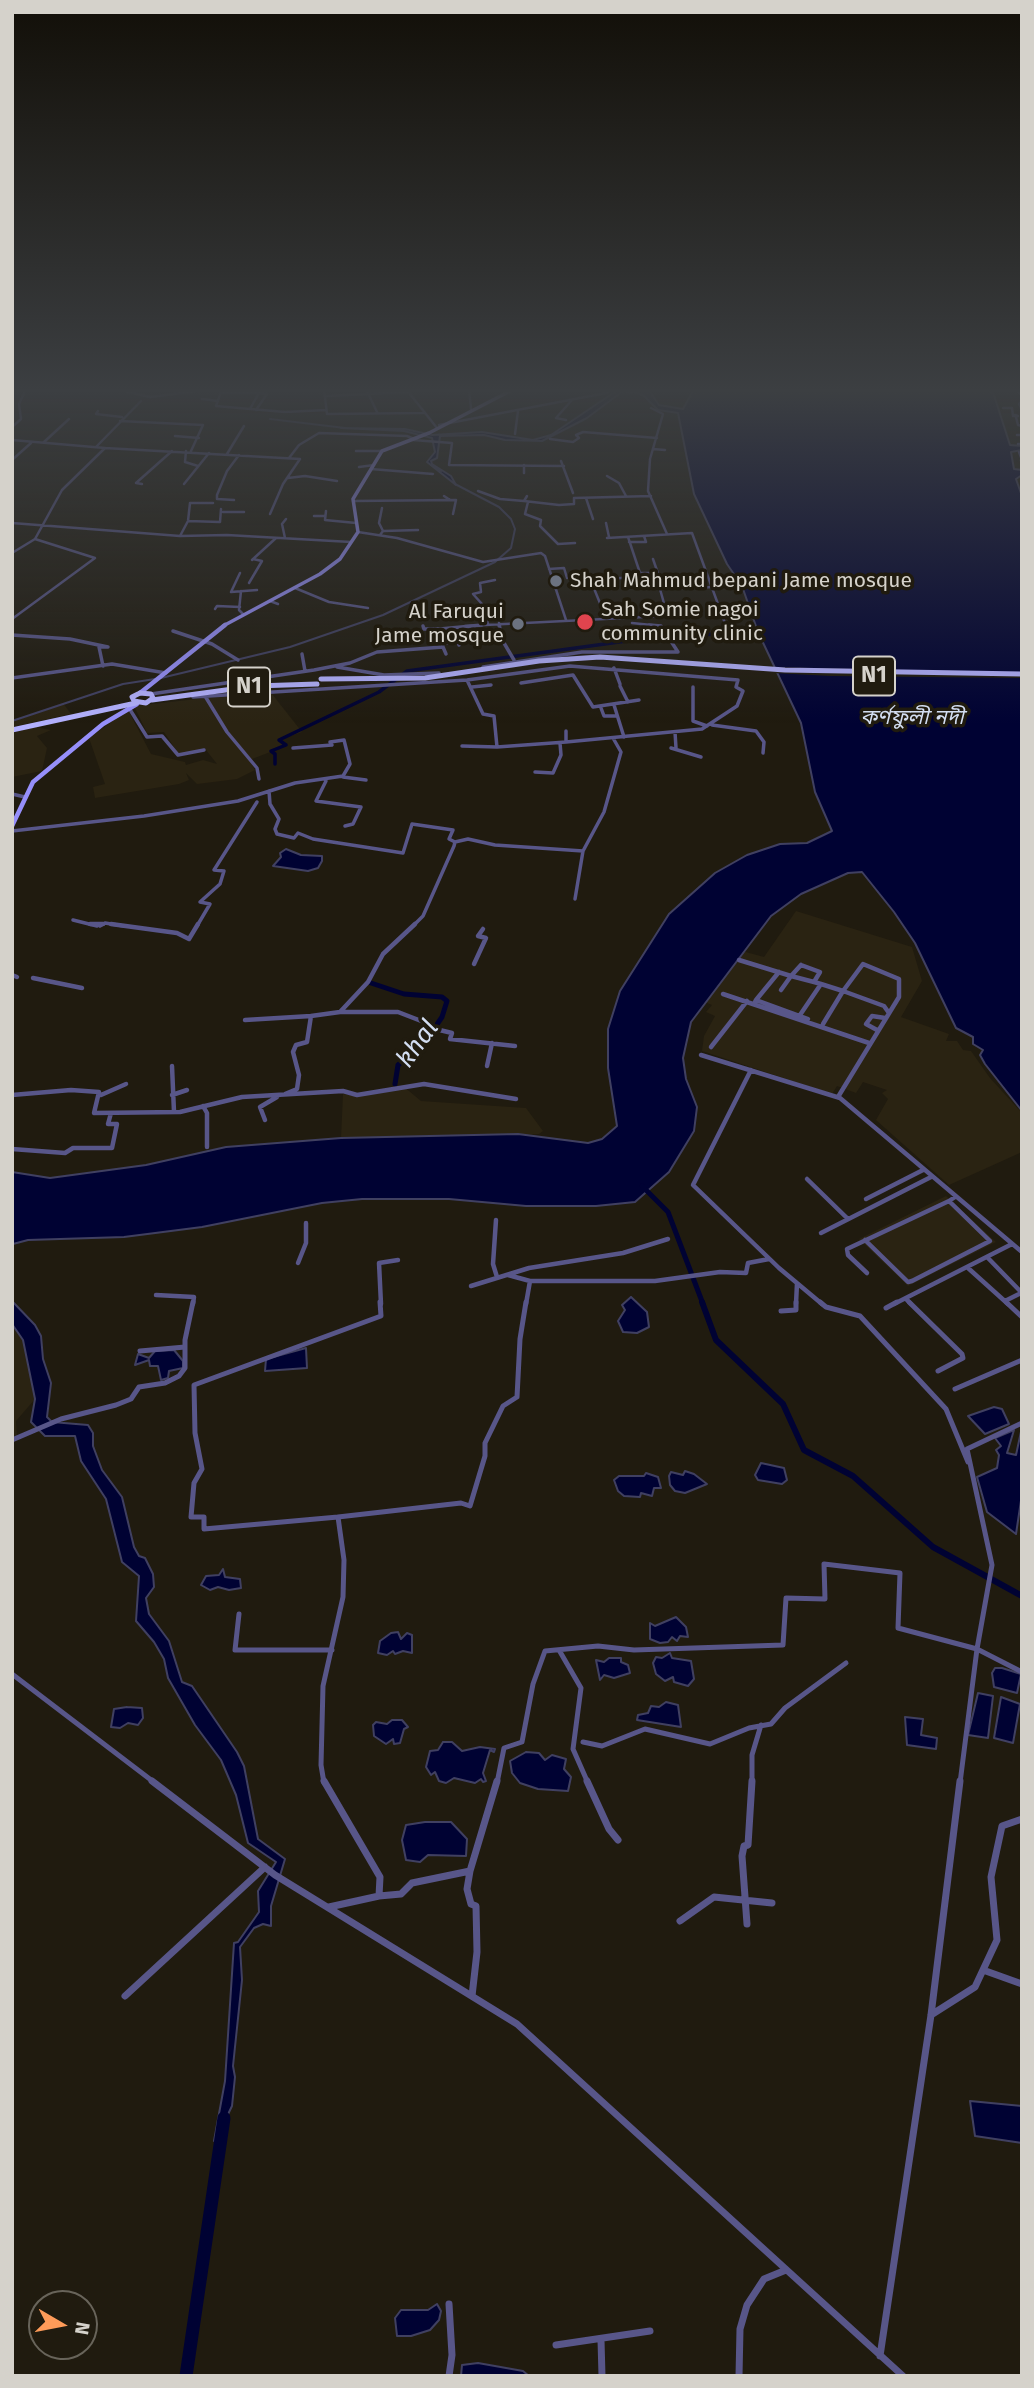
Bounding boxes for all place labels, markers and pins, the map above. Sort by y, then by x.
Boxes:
place label: Shah Mahmud bepani Jame mosque [570,568,912,594]
marker: Shah Mahmud bepani Jame mosque [548,573,564,589]
place label: Sah Somie nagoi community clinic [601,597,763,647]
place label: Al Faruqui Jame mosque [375,599,504,649]
marker: Sah Somie nagoi community clinic [575,612,595,632]
marker: Al Faruqui Jame mosque [510,616,526,632]

